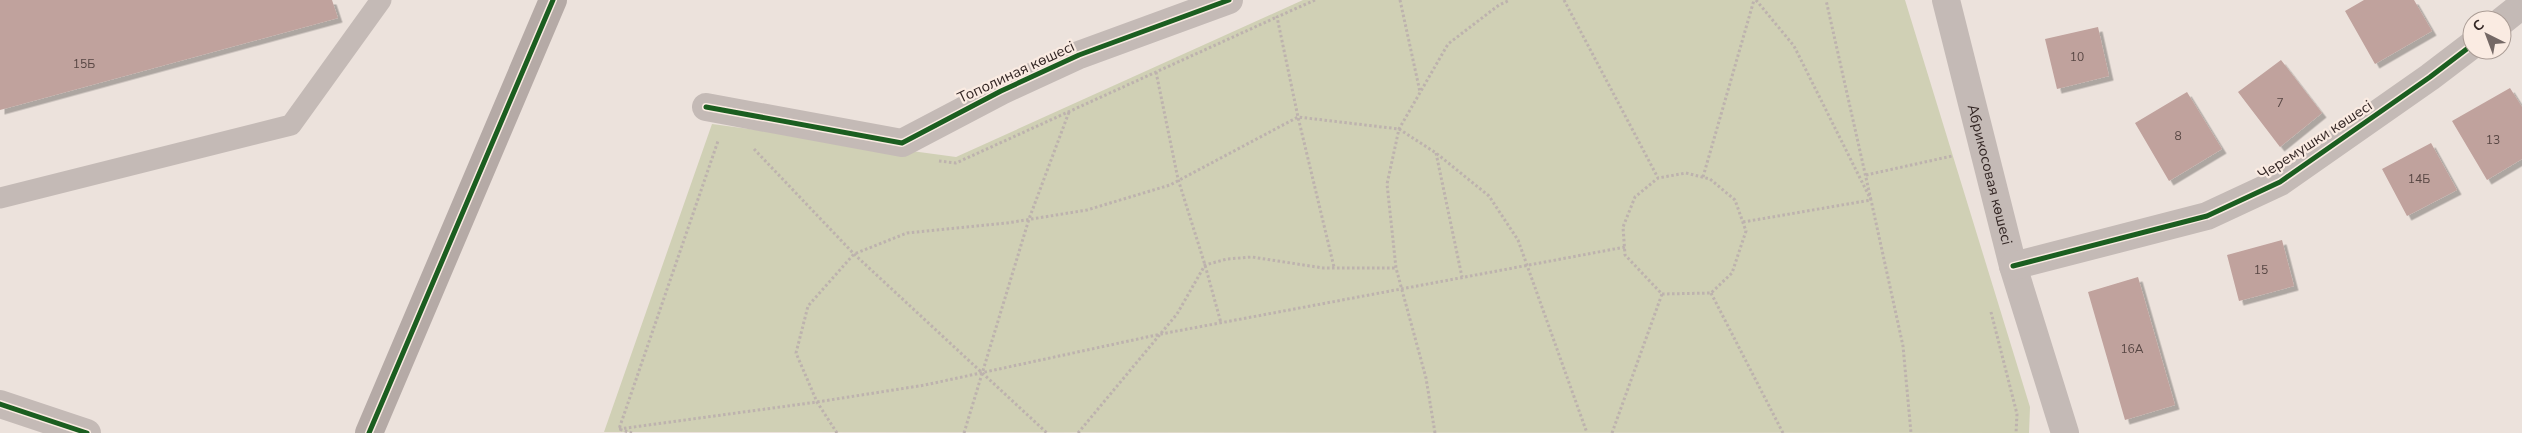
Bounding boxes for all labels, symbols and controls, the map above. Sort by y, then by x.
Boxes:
north arrow [2462,10,2512,60]
text: С [2469,15,2489,36]
street label: Тополиная көшесі [954,36,1078,108]
house number: 10 [2070,49,2084,65]
house number: 15Б [73,56,95,72]
street label: Черемушки көшесі [2254,95,2376,185]
house number: 7 [2276,95,2284,111]
street label: Абрикосовая көшесі [1963,102,2017,247]
house number: 8 [2174,128,2182,144]
house number: 13 [2486,132,2500,148]
house number: 14Б [2408,171,2430,187]
house number: 15 [2254,262,2268,278]
house number: 16А [2120,341,2144,357]

